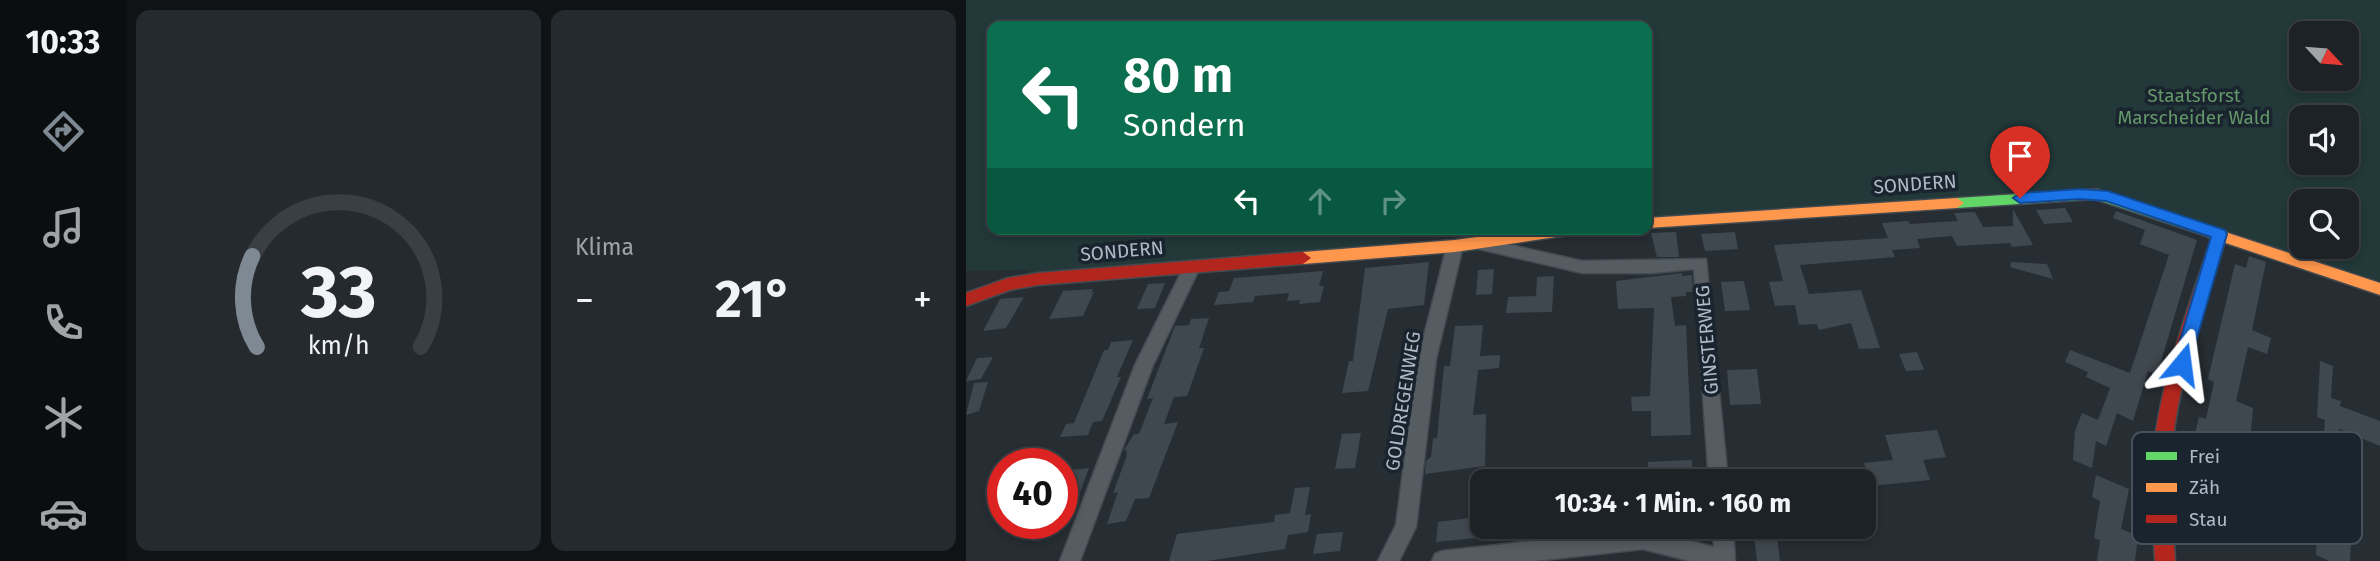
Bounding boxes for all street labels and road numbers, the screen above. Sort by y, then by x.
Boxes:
street label: SONDERN [1873,170,1957,198]
street label: SONDERN [1079,236,1165,266]
street label: GINSTERWEG [1691,284,1723,396]
street label: GOLDREGENWEG [1381,330,1425,472]

